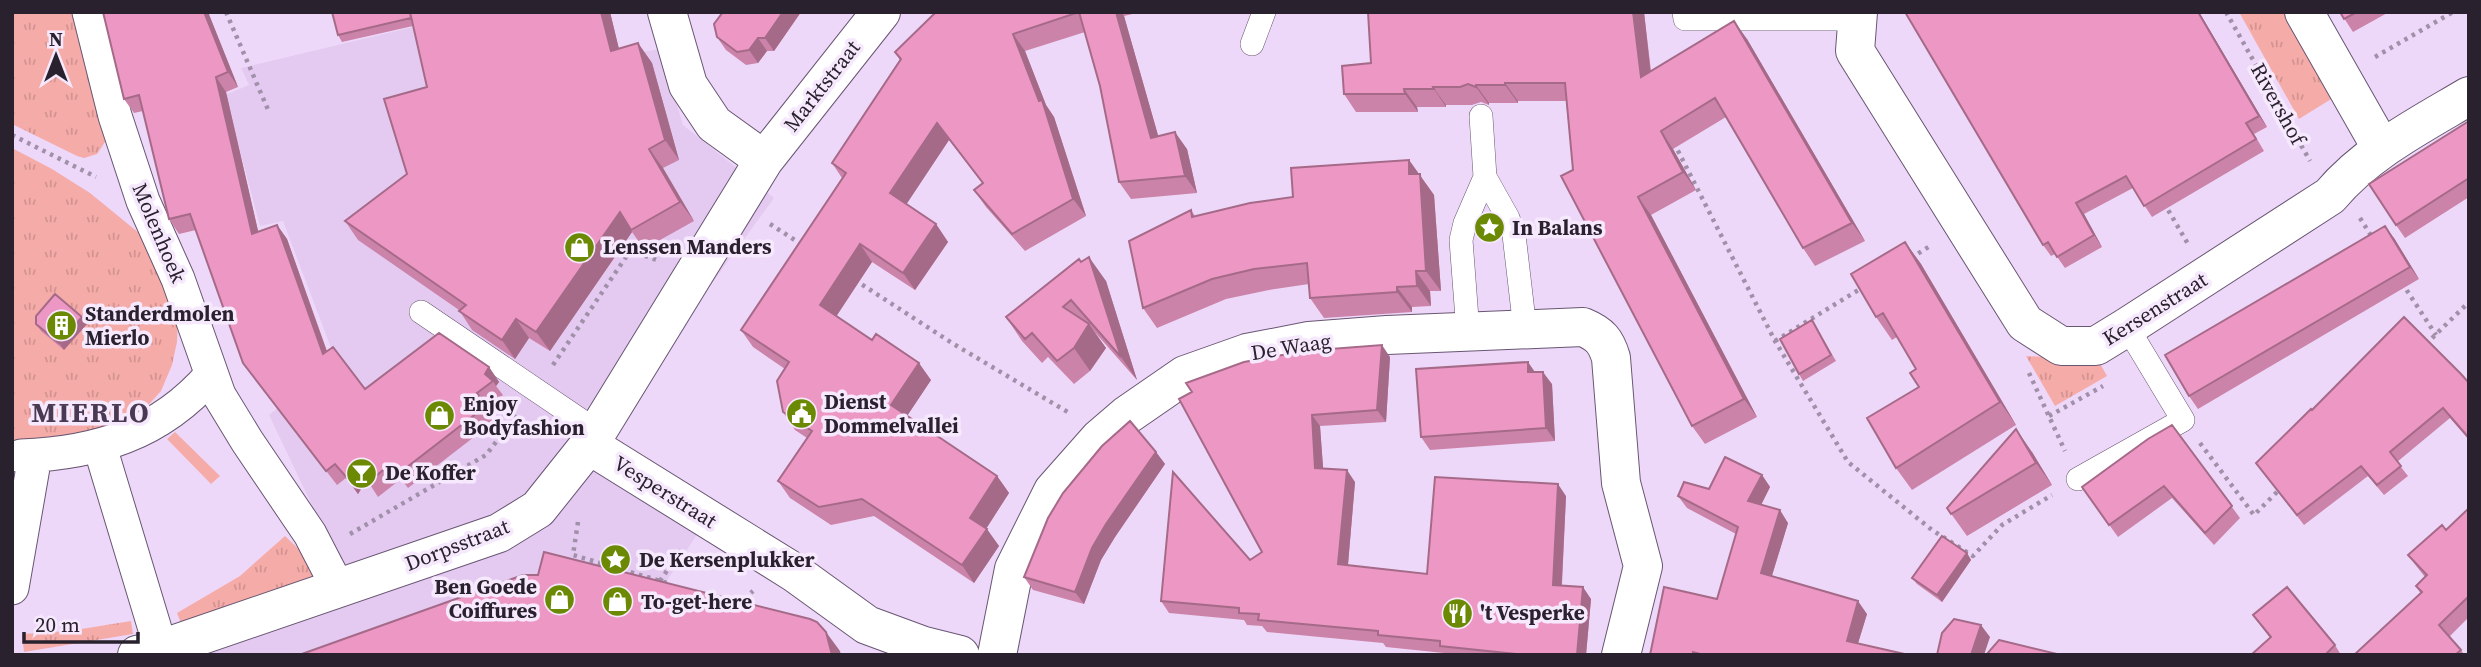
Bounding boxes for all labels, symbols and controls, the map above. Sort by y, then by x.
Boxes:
north arrow [21,21,91,91]
text: N [49,26,63,52]
street label: Marktstraat [777,34,867,138]
street label: Rivershof [2244,58,2314,151]
street label: Molenhoek [125,179,194,288]
place icon: In Balans [1472,211,1506,245]
place label: In Balans [1512,213,1603,242]
shop icon: Lenssen Manders [563,230,597,264]
place label: Lenssen Manders [603,232,772,261]
street label: Kersenstraat [2097,265,2213,352]
place label: Standerdmolen Mierlo [85,299,235,352]
building icon: Standerdmolen Mierlo [45,309,79,343]
street label: De Waag [1249,326,1333,367]
place label: Dienst Dommelvallei [824,387,959,440]
place label: Enjoy Bodyfashion [463,389,585,442]
district label: MIERLO [31,393,151,431]
public building icon: Dienst Dommelvallei [784,397,818,431]
shop icon: Enjoy Bodyfashion [423,399,457,433]
street label: Vesperstraat [608,448,723,535]
bar icon: De Koffer [345,456,379,490]
place label: De Koffer [385,458,476,487]
street label: Dorpsstraat [401,511,513,578]
place icon: De Kersenplukker [599,543,633,577]
place label: De Kersenplukker [639,545,815,574]
place label: Ben Goede Coiffures [434,572,537,625]
shop icon: Ben Goede Coiffures [543,582,577,616]
shop icon: To-get-here [601,585,635,619]
place label: To-get-here [641,587,752,616]
restaurant icon: 't Vesperke [1440,596,1474,630]
place label: 't Vesperke [1480,598,1585,627]
scale bar [24,600,138,644]
text: 20 m [35,610,80,639]

